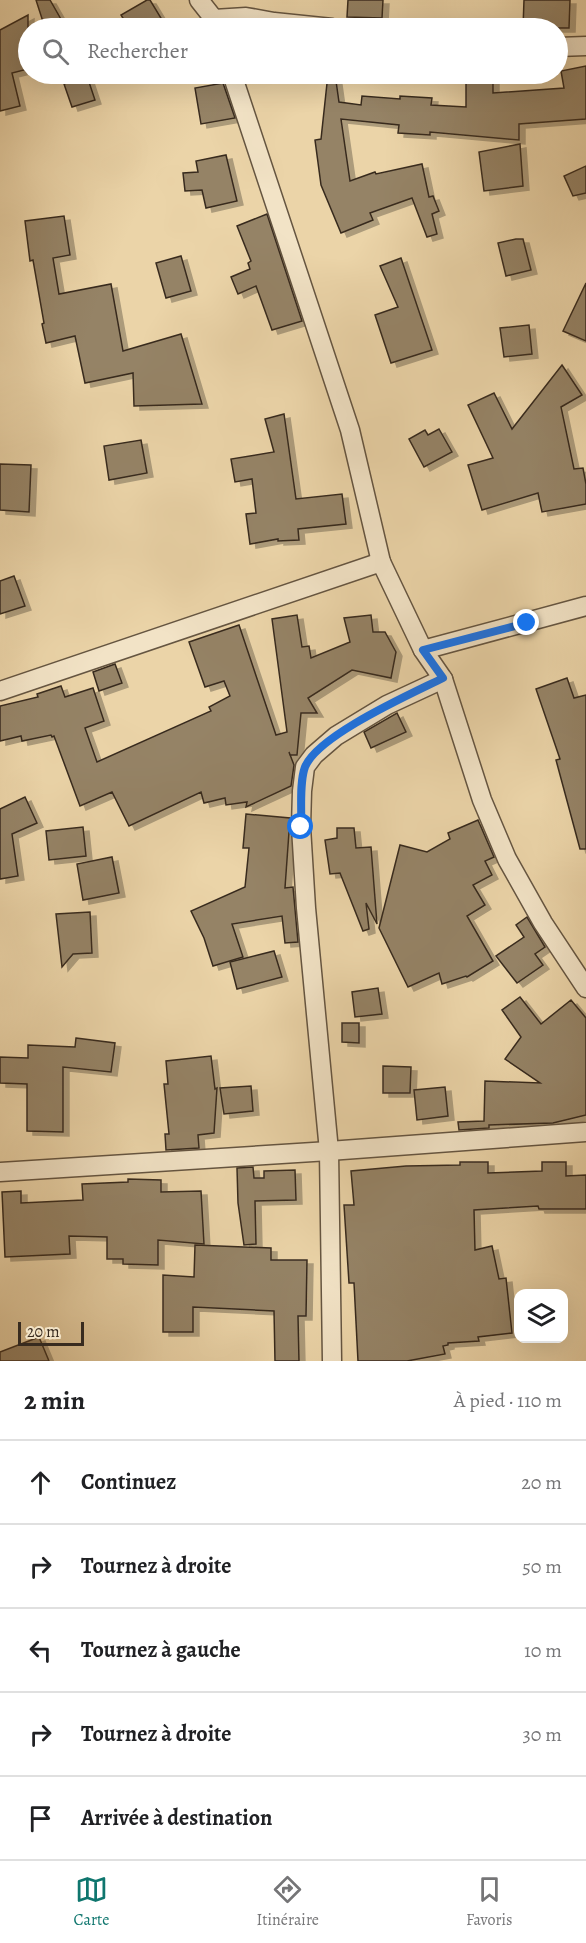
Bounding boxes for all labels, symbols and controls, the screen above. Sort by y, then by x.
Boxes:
search box [18,18,568,84]
icon: search [39,35,72,68]
text: Rechercher [87,36,188,66]
route end [513,609,539,635]
route start [287,813,313,839]
map controls [514,1289,568,1343]
button: layers [514,1289,568,1343]
scale bar [18,1319,84,1346]
text: 20 m [27,1321,60,1343]
text: 2 min [24,1383,85,1418]
text: À pied · 110 m [454,1387,562,1414]
icon: ahead [24,1466,57,1499]
text: Continuez [81,1467,176,1497]
text: 20 m [521,1469,562,1496]
icon: right [24,1550,57,1583]
text: Tournez à droite [81,1551,232,1581]
text: 50 m [522,1553,562,1580]
icon: left [24,1634,57,1667]
text: Tournez à gauche [81,1635,241,1665]
text: 10 m [524,1637,562,1664]
icon: right [24,1718,57,1751]
text: Tournez à droite [81,1719,232,1749]
text: 30 m [522,1721,562,1748]
icon: arrive [24,1802,57,1835]
text: Arrivée à destination [81,1803,272,1833]
tab: Carte [73,1873,110,1931]
tab: Itinéraire [256,1873,319,1931]
tab: Favoris [466,1873,513,1931]

